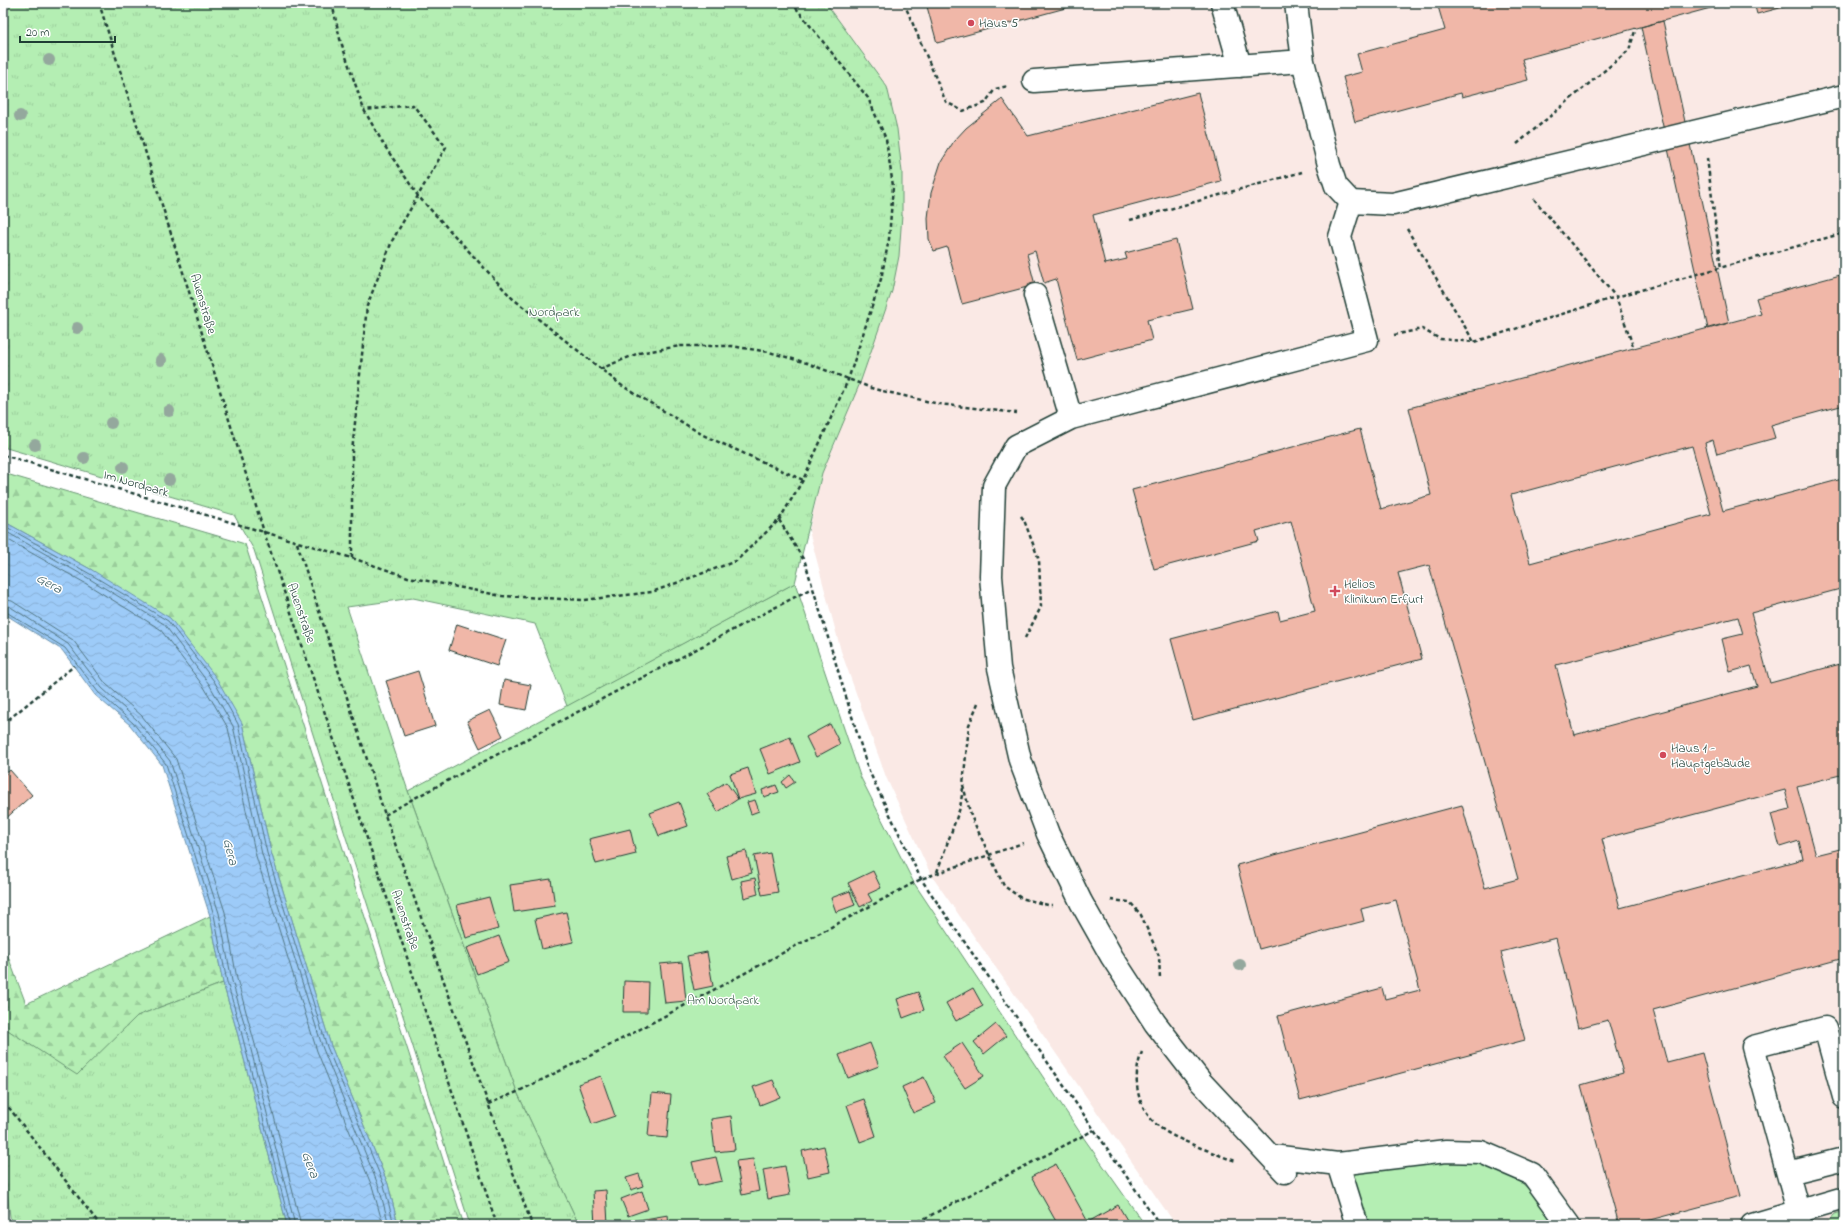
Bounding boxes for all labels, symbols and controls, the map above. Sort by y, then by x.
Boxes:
place label: Haus 5 [979,14,1019,33]
scale bar [20,18,115,44]
marker: Haus 5 [966,18,976,28]
text: 20 m [26,24,49,42]
street label: Auenstraße [185,271,221,337]
park label: Nordpark [529,303,580,322]
street label: Im Nordpark [101,466,171,502]
water label: Gera [32,568,66,600]
place label: Helios Klinikum Erfurt [1344,575,1424,609]
street label: Auenstraße [282,580,320,646]
marker: Helios Klinikum Erfurt [1329,585,1341,597]
place label: Haus 1 - Hauptgebäude [1671,739,1750,774]
marker: Haus 1 - Hauptgebäude [1658,750,1668,760]
water label: Gera [217,837,243,868]
street label: Auenstraße [386,887,424,953]
park label: Am Nordpark [687,991,759,1010]
water label: Gera [296,1149,325,1182]

